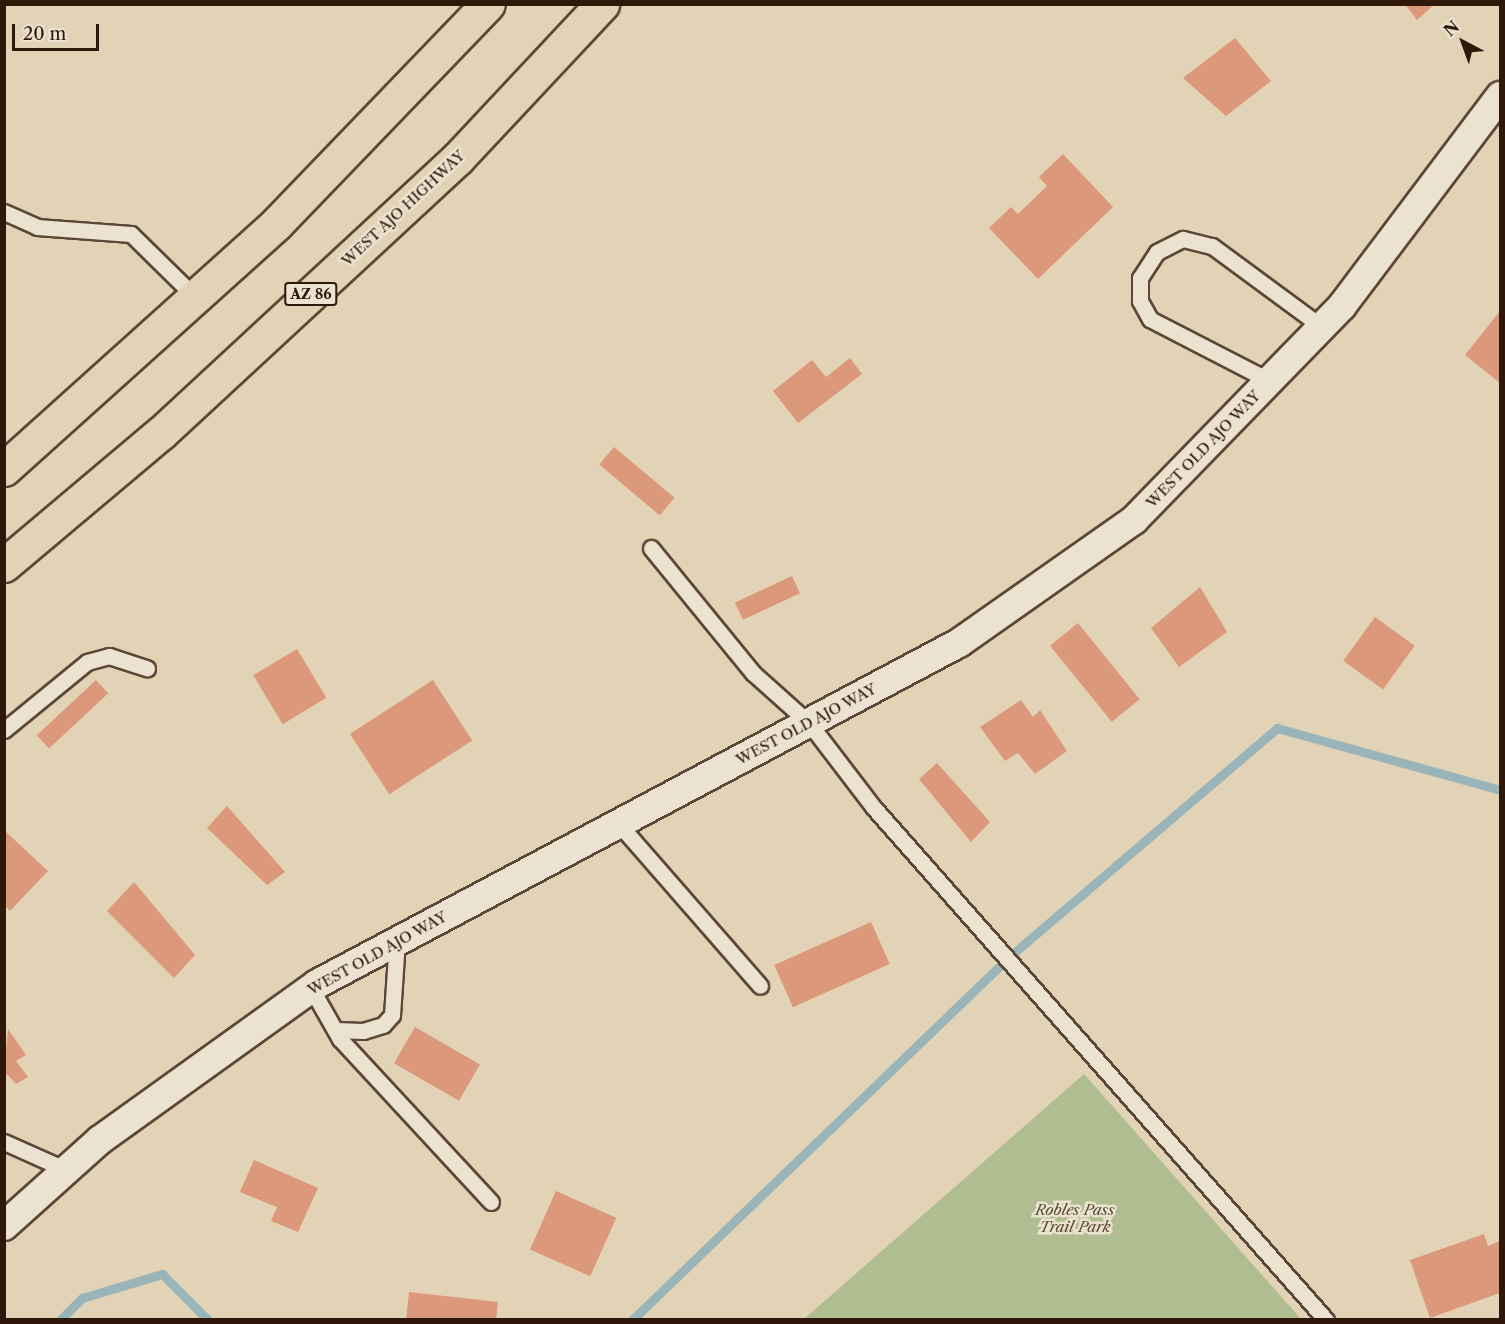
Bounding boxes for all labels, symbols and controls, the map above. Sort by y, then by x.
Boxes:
scale bar [15,12,102,50]
north arrow [1433,12,1493,72]
text: N [1439,16,1463,41]
text: 20 m [23,23,66,45]
street label: WEST AJO HIGHWAY [337,146,469,270]
road number: AZ 86 [284,283,338,305]
street label: WEST OLD AJO WAY [1142,386,1264,512]
street label: WEST OLD AJO WAY [732,679,880,769]
street label: WEST OLD AJO WAY [304,907,450,999]
park label: Robles Pass Trail Park [1035,1200,1115,1235]

